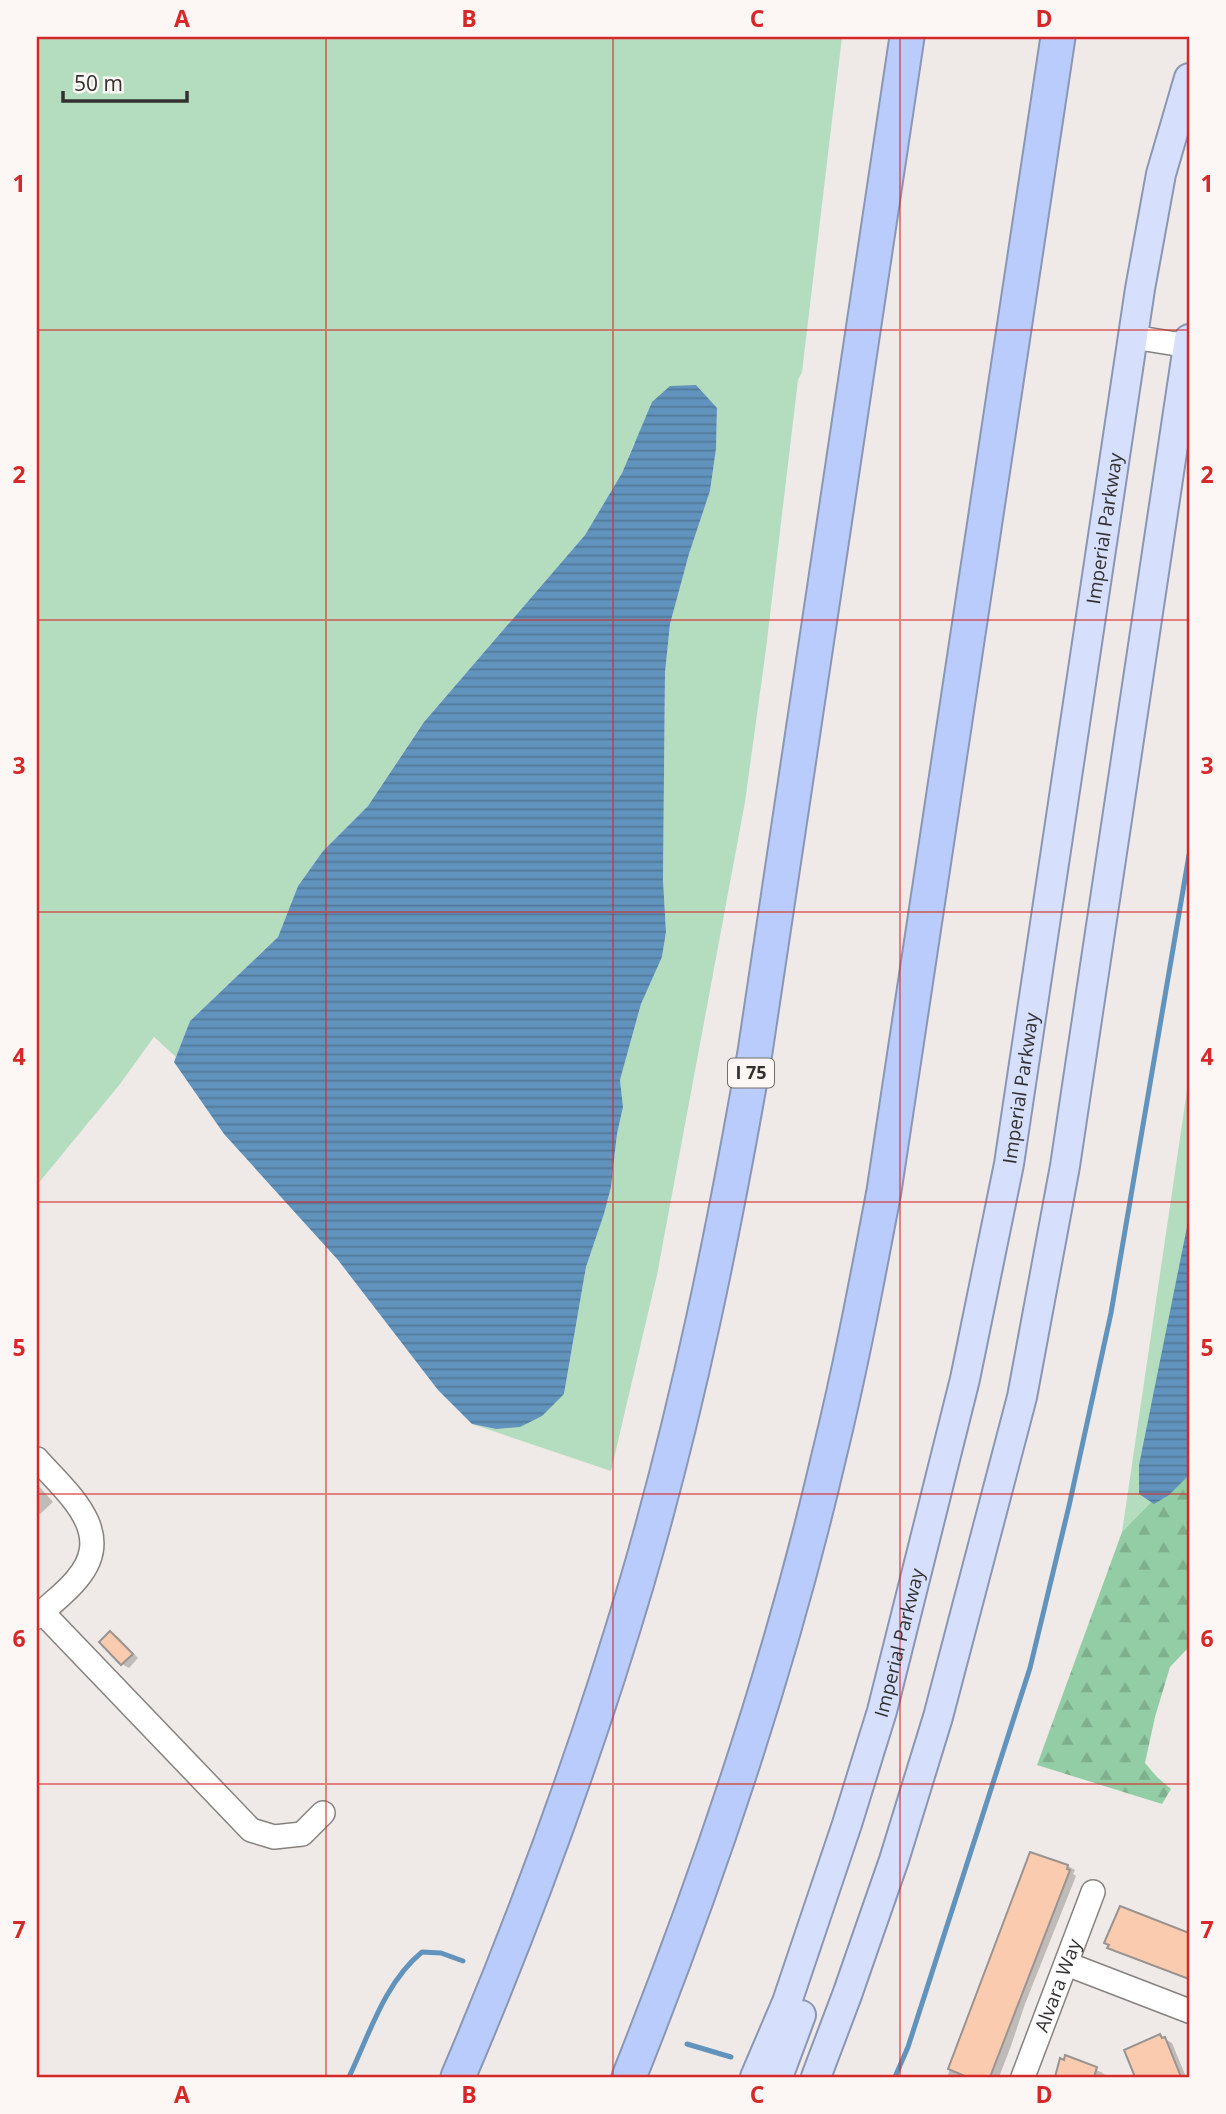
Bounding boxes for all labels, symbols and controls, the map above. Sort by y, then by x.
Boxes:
text: A [174,2,190,34]
text: B [461,2,477,34]
text: C [750,2,764,34]
text: D [1035,2,1053,34]
scale bar [63,60,187,104]
text: 50 m [74,69,123,97]
text: 1 [12,167,26,199]
text: 1 [1200,167,1214,199]
street label: Imperial Parkway [1080,451,1128,606]
text: 2 [12,458,26,490]
text: 2 [1200,458,1214,490]
text: 3 [12,749,26,781]
text: 3 [1200,749,1214,781]
street label: Imperial Parkway [996,1010,1045,1166]
text: 4 [12,1040,26,1072]
text: 4 [1200,1040,1214,1072]
road number: I 75 [728,1058,774,1088]
text: 5 [12,1331,26,1363]
text: 5 [1200,1331,1214,1363]
street label: Imperial Parkway [868,1565,930,1721]
text: 6 [12,1622,26,1654]
text: 6 [1200,1622,1214,1654]
text: 7 [12,1913,26,1945]
text: 7 [1200,1913,1214,1945]
street label: Alvara Way [1028,1935,1087,2036]
text: A [174,2078,190,2110]
text: B [461,2078,477,2110]
text: C [750,2078,764,2110]
text: D [1035,2078,1053,2110]

